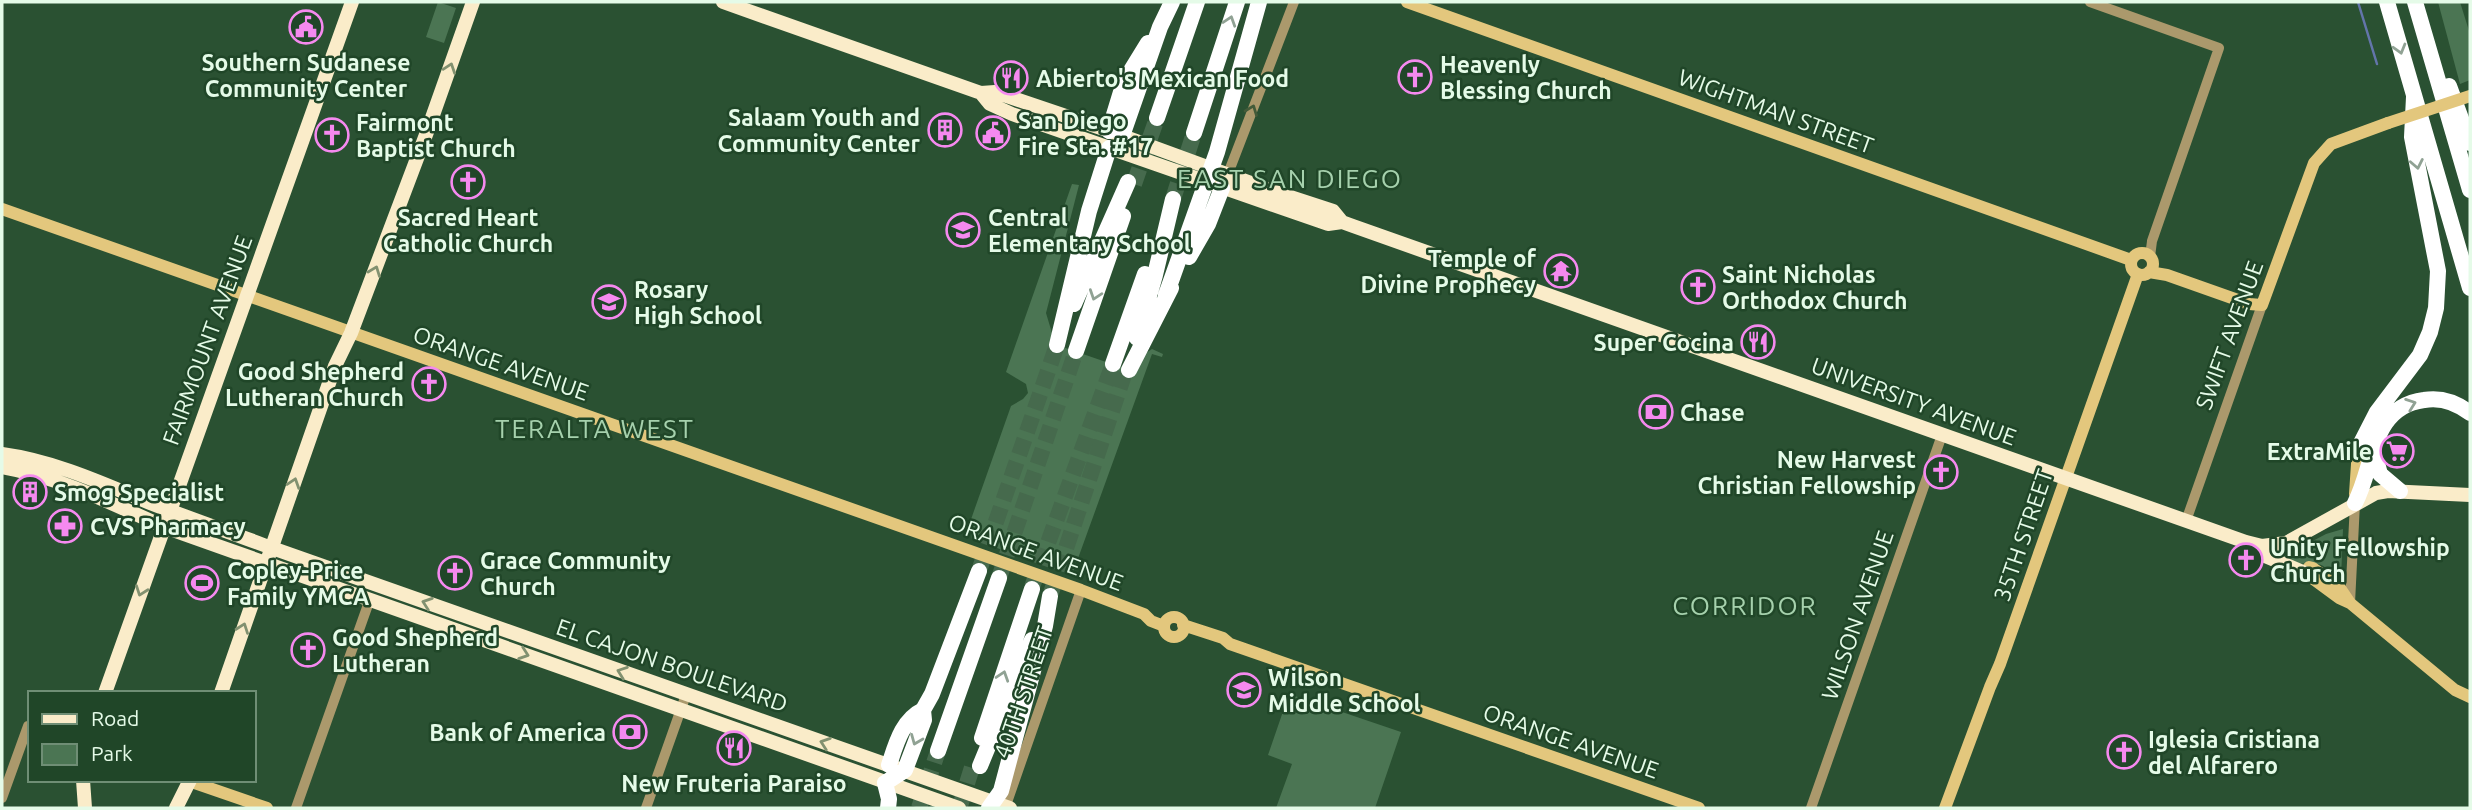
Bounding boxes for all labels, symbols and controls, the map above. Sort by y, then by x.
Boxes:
public building icon: Southern Sudanese Community Center [287,8,325,46]
one-way arrow [1222,15,1237,27]
one-way arrow [2392,43,2407,55]
place label: Southern Sudanese Community Center [202,50,410,101]
place label: Heavenly Blessing Church [1440,52,1612,103]
church icon: Heavenly Blessing Church [1396,58,1434,96]
restaurant icon: Abierto's Mexican Food [992,59,1030,97]
one-way arrow [442,62,456,75]
street label: WIGHTMAN STREET [1675,64,1877,158]
place label: Abierto's Mexican Food [1036,66,1289,91]
place label: Salaam Youth and Community Center [718,105,921,156]
one-way arrow [1244,105,1258,117]
place label: San Diego Fire Sta. #17 [1018,108,1153,159]
place label: Fairmont Baptist Church [356,110,516,161]
building icon: Salaam Youth and Community Center [926,111,964,149]
public building icon: San Diego Fire Sta. #17 [974,114,1012,152]
church icon: Fairmont Baptist Church [313,116,351,154]
one-way arrow [2409,158,2424,170]
church icon: Sacred Heart Catholic Church [449,163,487,201]
district label: EAST SAN DIEGO [1177,164,1403,193]
place label: Sacred Heart Catholic Church [383,205,553,256]
place label: Central Elementary School [988,205,1191,256]
school or university icon: Central Elementary School [944,211,982,249]
street label: FAIRMOUNT AVENUE [157,232,257,448]
place label: Temple of Divine Prophecy [1360,246,1537,297]
temple icon: Temple of Divine Prophecy [1542,252,1580,290]
street label: SWIFT AVENUE [2191,257,2267,413]
place label: Saint Nicholas Orthodox Church [1722,262,1908,313]
one-way arrow [366,265,380,277]
church icon: Saint Nicholas Orthodox Church [1679,268,1717,306]
place label: Rosary High School [634,277,762,328]
school or university icon: Rosary High School [590,283,628,321]
one-way arrow [1089,289,1103,301]
street label: ORANGE AVENUE [410,321,592,405]
restaurant icon: Super Cocina [1739,323,1777,361]
place label: Super Cocina [1594,330,1734,355]
street label: UNIVERSITY AVENUE [1808,352,2020,450]
place label: Good Shepherd Lutheran Church [225,359,404,410]
church icon: Good Shepherd Lutheran Church [410,365,448,403]
bank icon: Chase [1637,393,1675,431]
one-way arrow [2405,398,2417,412]
place label: Chase [1680,400,1745,425]
district label: TERALTA WEST [495,414,695,443]
supermarket icon: ExtraMile [2378,432,2416,470]
place label: ExtraMile [2267,439,2372,464]
place label: New Harvest Christian Fellowship [1697,447,1916,498]
church icon: New Harvest Christian Fellowship [1922,453,1960,491]
street label: 35TH STREET [1989,466,2057,604]
building icon: Smog Specialist [11,473,49,511]
one-way arrow [286,478,300,490]
place label: Smog Specialist [54,480,224,505]
pharmacy icon: CVS Pharmacy [46,507,84,545]
street label: ORANGE AVENUE [945,509,1127,595]
place label: CVS Pharmacy [90,514,246,539]
street label: WILSON AVENUE [1816,527,1898,703]
place label: Unity Fellowship Church [2270,535,2450,586]
church icon: Unity Fellowship Church [2227,541,2265,579]
place label: Grace Community Church [480,548,671,599]
church icon: Grace Community Church [436,554,474,592]
place label: Copley-Price Family YMCA [227,558,369,609]
sports icon: Copley-Price Family YMCA [183,564,221,602]
one-way arrow [135,585,149,597]
district label: CORRIDOR [1672,591,1818,620]
one-way arrow [422,597,434,611]
street label: EL CAJON BOULEVARD [553,614,791,716]
one-way arrow [235,623,249,635]
street label: 40TH STREET [989,623,1057,761]
place label: Good Shepherd Lutheran [332,625,498,676]
church icon: Good Shepherd Lutheran [289,631,327,669]
one-way arrow [517,646,530,660]
place label: Wilson Middle School [1268,665,1421,716]
one-way arrow [617,666,629,680]
one-way arrow [995,670,1009,683]
school or university icon: Wilson Middle School [1225,671,1263,709]
legend [28,691,256,782]
street label: ORANGE AVENUE [1480,699,1662,783]
text: Road [91,706,139,730]
bank icon: Bank of America [611,713,649,751]
place label: Bank of America [429,720,606,745]
place label: Iglesia Cristiana del Alfarero [2148,727,2320,778]
restaurant icon: New Fruteria Paraiso [715,729,753,767]
church icon: Iglesia Cristiana del Alfarero [2105,733,2143,771]
one-way arrow [910,734,924,746]
one-way arrow [819,737,831,751]
text: Park [91,741,133,765]
place label: New Fruteria Paraiso [621,771,847,796]

